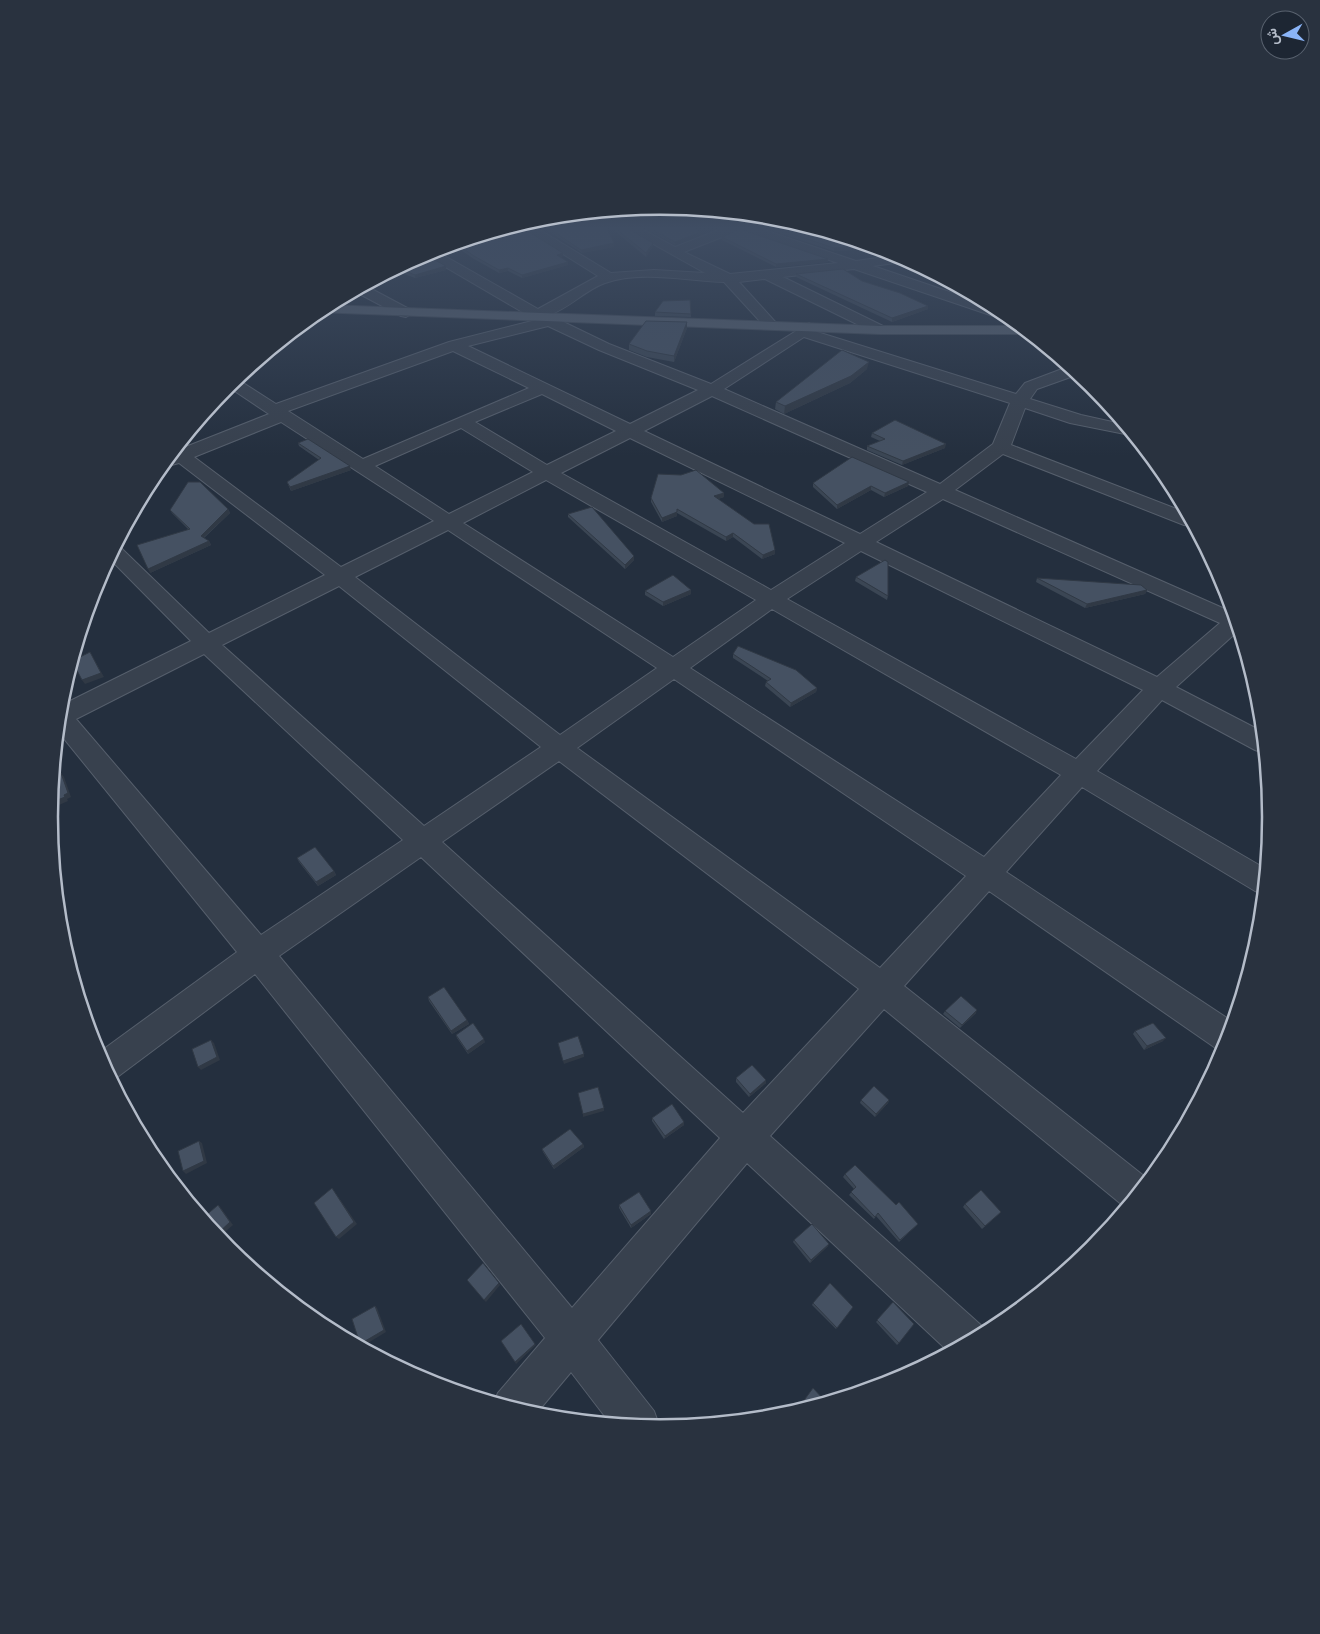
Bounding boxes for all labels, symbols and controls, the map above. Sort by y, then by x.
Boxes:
north arrow [1260,10,1310,60]
text: ش [1263,27,1282,46]

